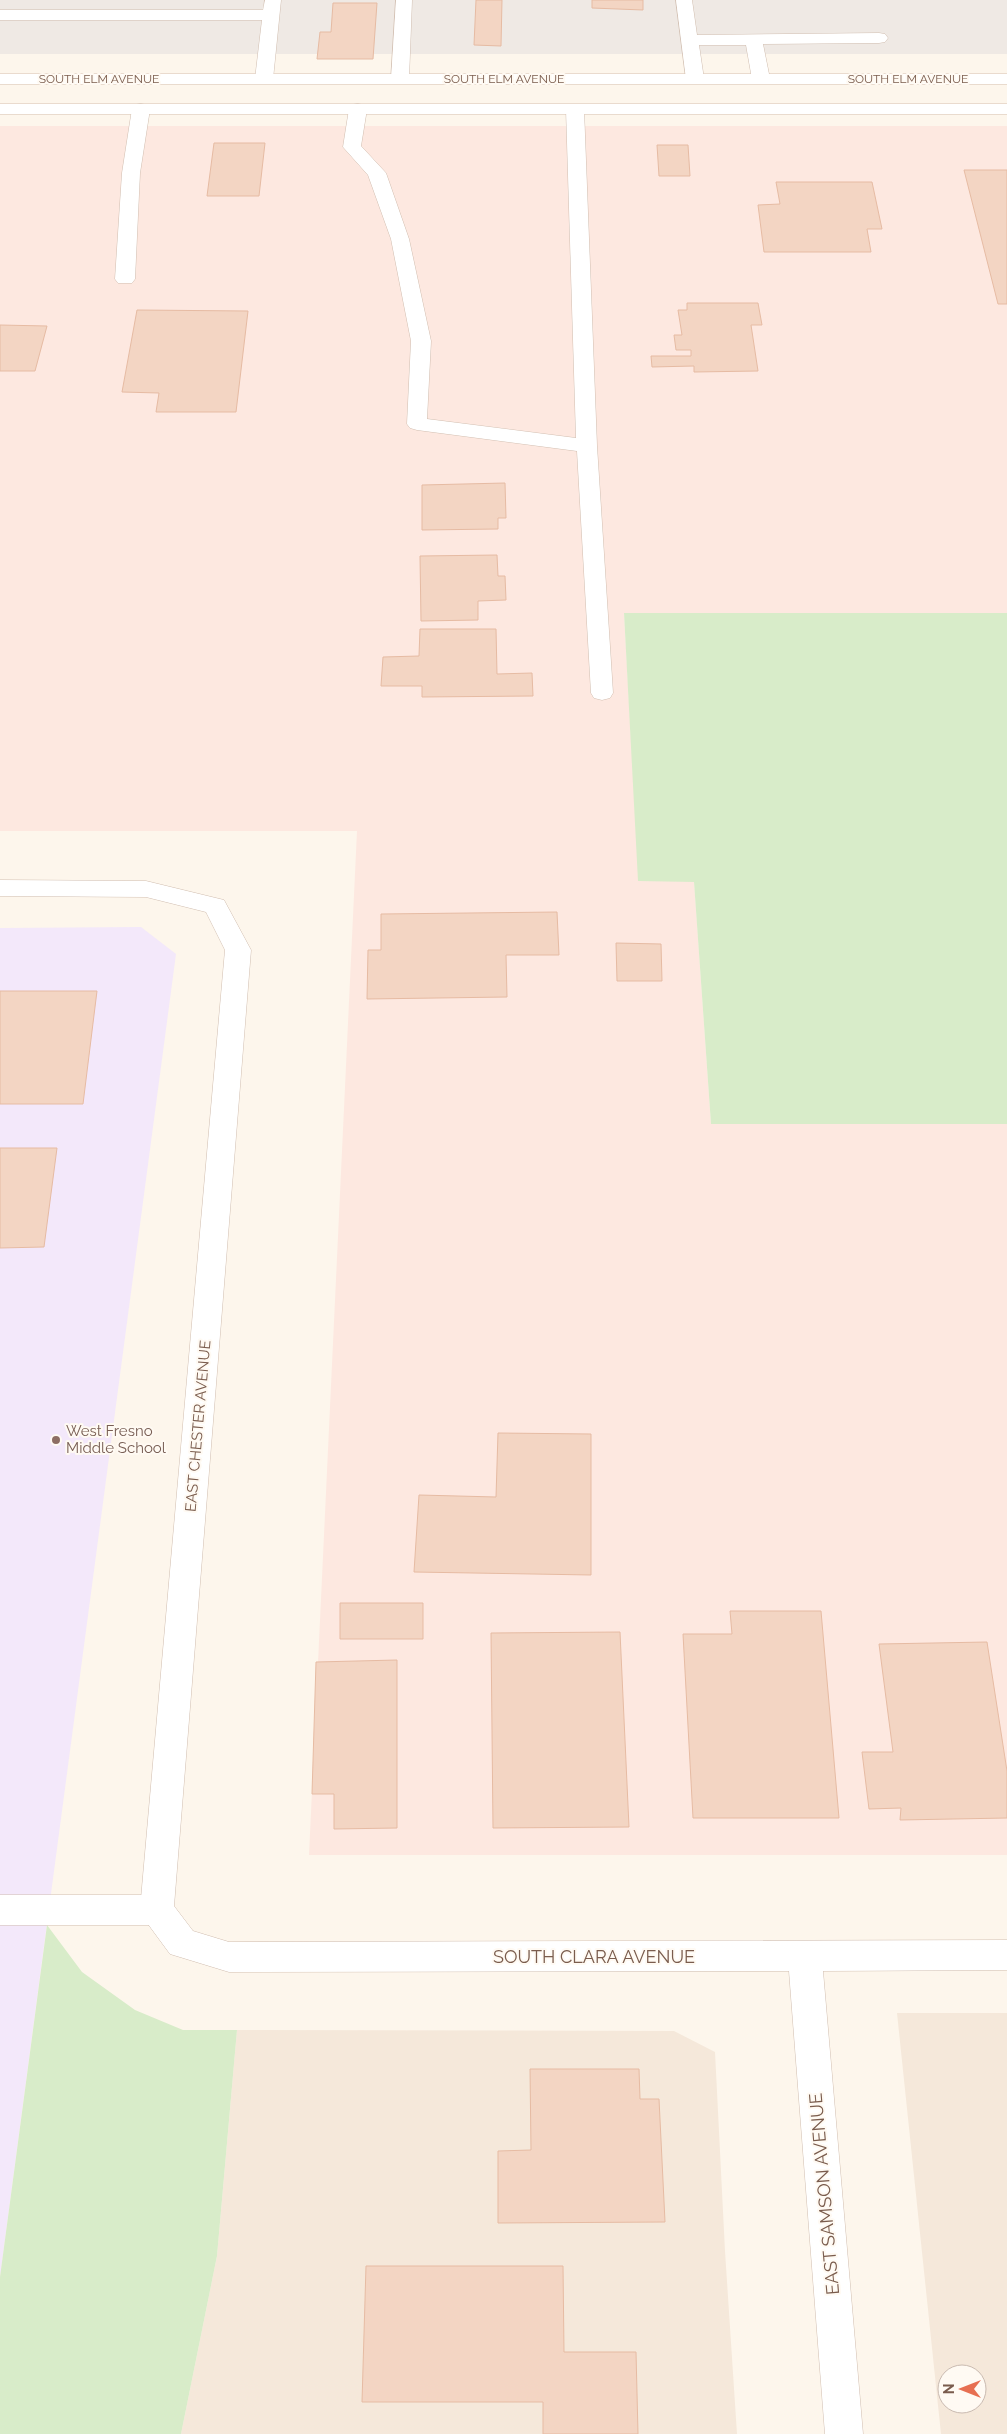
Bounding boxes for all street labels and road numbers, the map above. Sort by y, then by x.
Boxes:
street label: SOUTH ELM AVENUE [39,72,159,86]
street label: SOUTH ELM AVENUE [444,72,564,86]
street label: SOUTH ELM AVENUE [848,72,968,86]
street label: EAST CHESTER AVENUE [182,1339,214,1513]
street label: SOUTH CLARA AVENUE [493,1946,695,1967]
street label: EAST SAMSON AVENUE [805,2092,843,2296]

